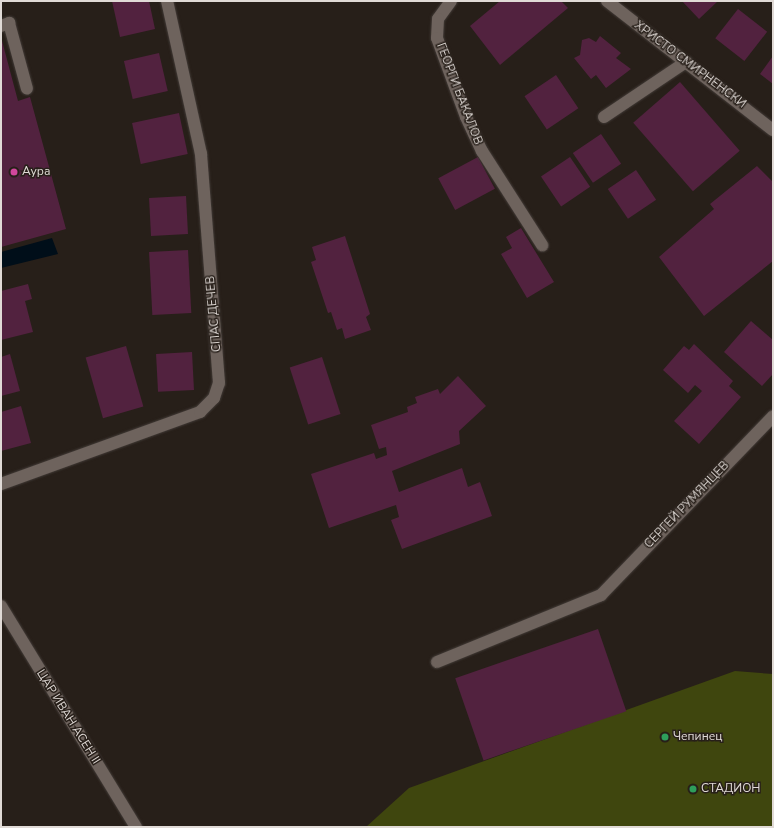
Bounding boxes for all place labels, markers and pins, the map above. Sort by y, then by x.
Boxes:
place label: Аура [22,165,50,179]
marker: Аура [9,167,19,177]
place label: Чепинец [673,730,722,744]
marker: Чепинец [660,732,670,742]
place label: СТАДИОН [701,782,760,796]
marker: СТАДИОН [688,784,698,794]

